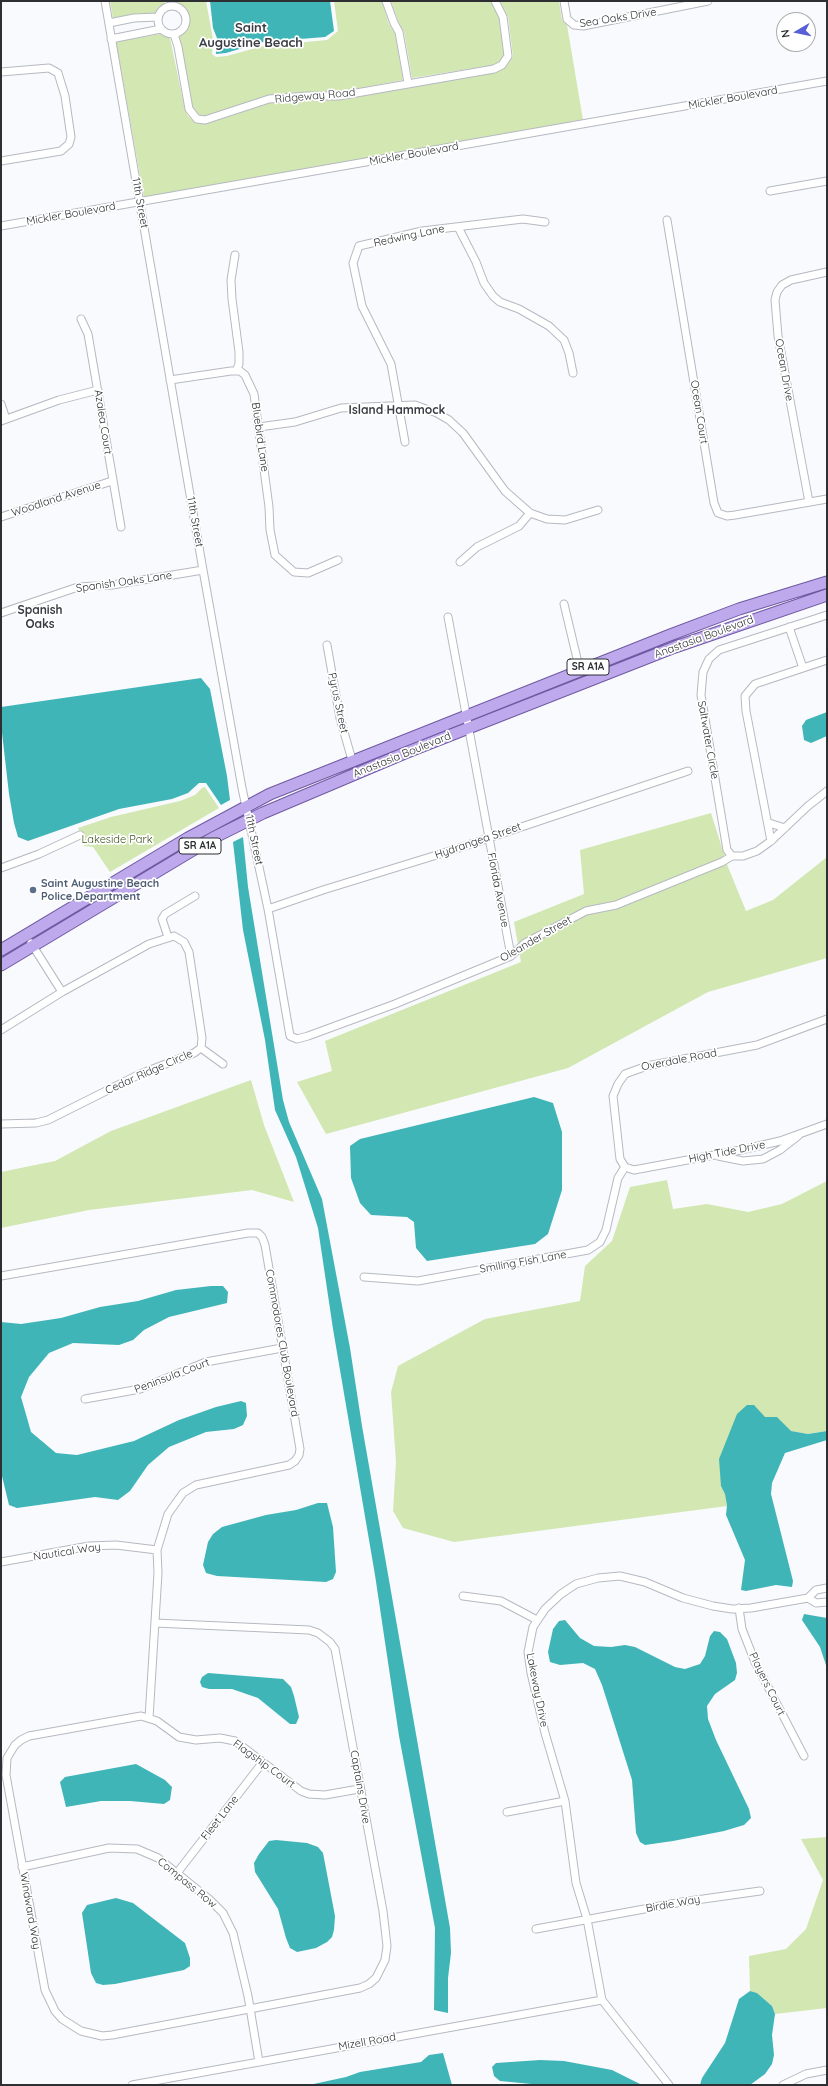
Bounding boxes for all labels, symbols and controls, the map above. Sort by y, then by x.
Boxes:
street label: Sea Oaks Drive [579,5,657,31]
north arrow [776,12,816,52]
district label: Saint Augustine Beach [199,20,303,51]
text: N [778,29,793,39]
street label: Mickler Boulevard [687,84,779,112]
street label: Ridgeway Road [274,86,356,106]
street label: Mickler Boulevard [368,140,460,168]
street label: 11th Street [129,177,151,229]
street label: Mickler Boulevard [25,200,117,228]
street label: Redwing Lane [372,222,446,250]
street label: Ocean Drive [772,338,796,402]
street label: Ocean Court [687,379,711,445]
street label: Azalea Court [91,389,115,455]
street label: Bluebird Lane [249,401,271,473]
district label: Island Hammock [349,403,445,417]
street label: Woodland Avenue [10,478,102,520]
street label: 11th Street [184,496,206,548]
street label: Spanish Oaks Lane [75,569,173,595]
district label: Spanish Oaks [17,603,63,631]
street label: Anastasia Boulevard [653,613,755,661]
road number: SR A1A [567,659,609,675]
street label: Pyrus Street [325,671,351,735]
street label: Saltwater Circle [695,700,721,780]
street label: Anastasia Boulevard [351,729,453,781]
street label: 11th Street [242,814,266,866]
street label: Hydrangea Street [433,820,523,862]
park label: Lakeside Park [81,833,153,847]
road number: SR A1A [179,838,221,854]
street label: Florida Avenue [484,852,512,928]
place label: Saint Augustine Beach Police Department [41,877,159,903]
marker: Saint Augustine Beach Police Department [28,885,38,895]
street label: Oleander Street [498,913,574,965]
street label: Overdale Road [640,1046,718,1074]
street label: Cedar Ridge Circle [103,1047,195,1097]
street label: High Tide Drive [688,1138,766,1166]
street label: Smiling Fish Lane [479,1248,567,1276]
street label: Commodores Club Boulevard [263,1268,301,1418]
street label: Peninsula Court [133,1356,211,1396]
street label: Nautical Way [32,1540,102,1564]
street label: Players Court [746,1650,788,1718]
street label: Lakeway Drive [523,1652,551,1728]
street label: Flagship Court [230,1737,298,1791]
street label: Captains Drive [347,1749,373,1825]
street label: Fleet Lane [199,1793,241,1843]
street label: Compass Row [155,1855,219,1911]
street label: Windward Way [17,1871,43,1951]
street label: Birdie Way [645,1893,701,1915]
street label: Mizell Road [337,2030,397,2054]

